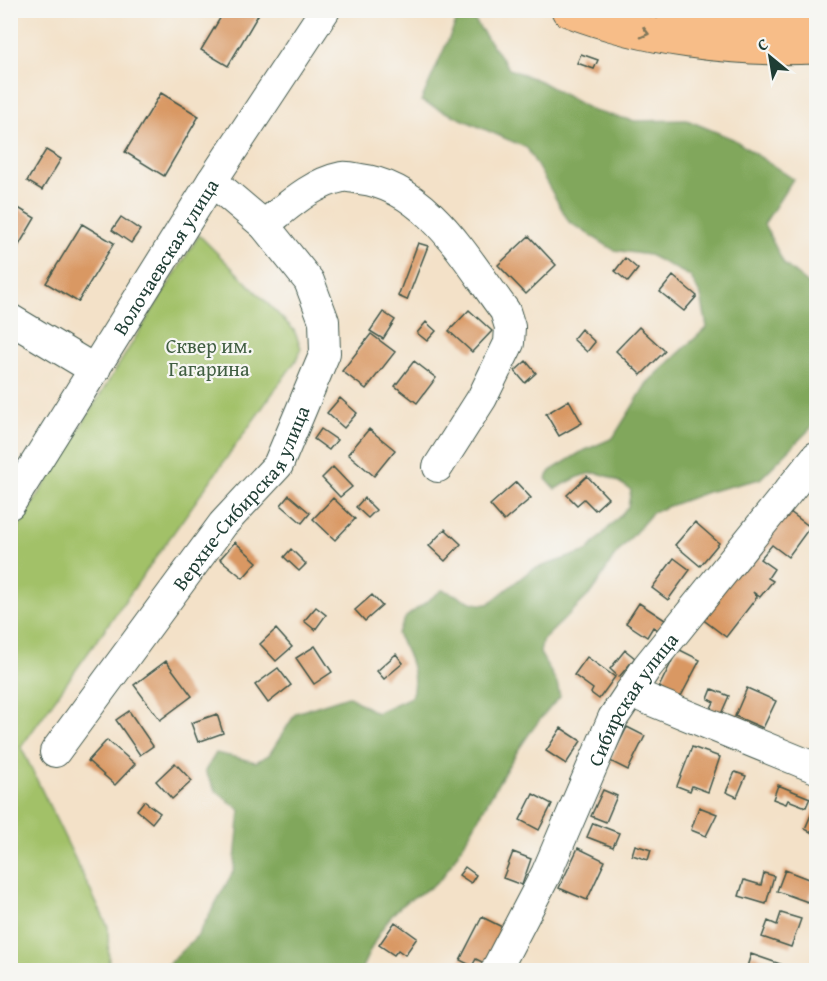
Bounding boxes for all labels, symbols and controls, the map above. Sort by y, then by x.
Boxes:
one-way arrow [639,25,649,38]
north arrow [740,27,800,87]
text: С [753,31,772,57]
street label: Волочаевская улица [105,172,225,340]
park label: Сквер им. Гагарина [166,331,252,383]
street label: Верхне-Сибирская улица [165,400,316,596]
street label: Сибирская улица [580,625,684,770]

